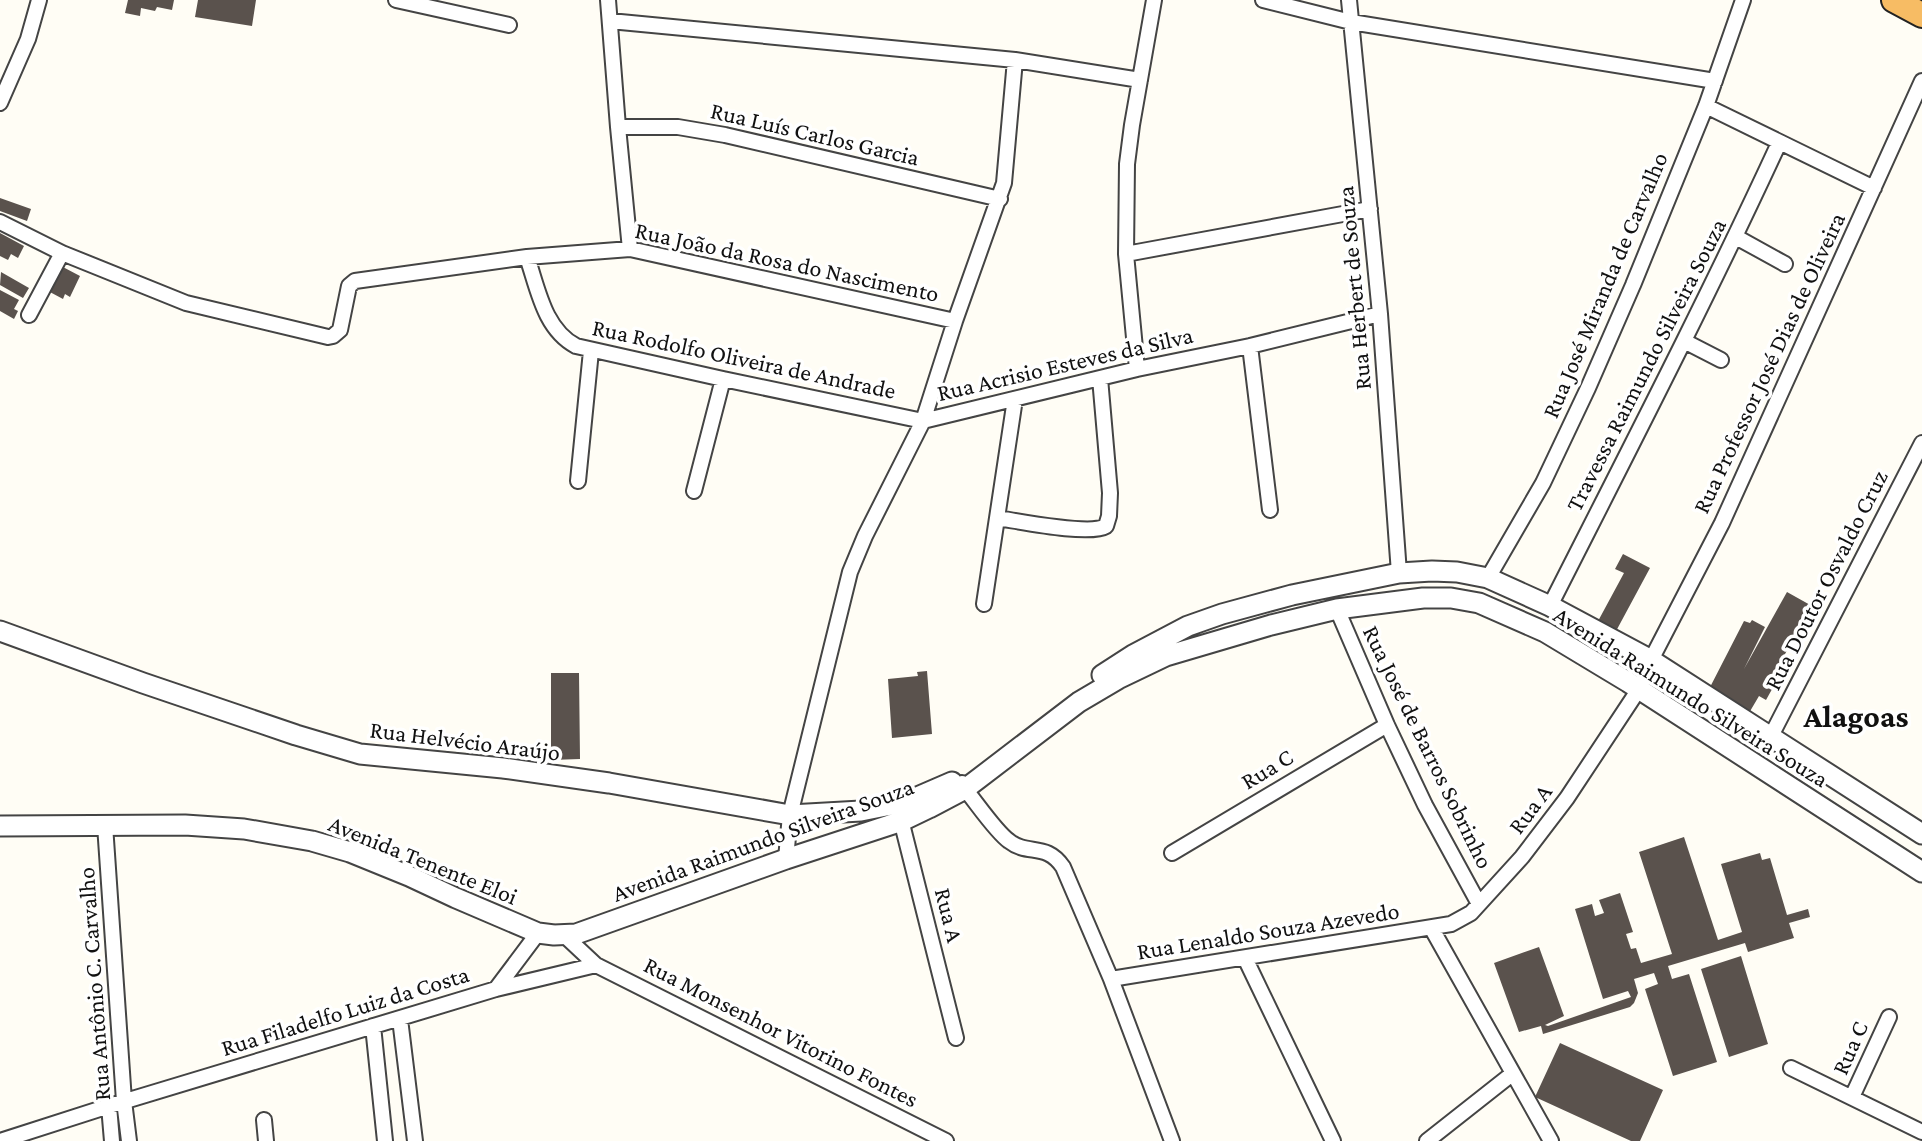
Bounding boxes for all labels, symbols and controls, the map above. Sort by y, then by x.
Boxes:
street label: Rua Luís Carlos Garcia [708,96,922,171]
street label: Rua José Miranda de Carvalho [1536,148,1673,422]
street label: Rua Herbert de Souza [1331,185,1376,391]
street label: Rua Professor José Dias de Oliveira [1687,208,1850,517]
street label: Travessa Raimundo Silveira Souza [1560,214,1731,516]
street label: Rua João da Rosa do Nascimento [633,216,941,307]
street label: Rua Rodolfo Oliveira de Andrade [590,313,898,404]
street label: Rua Acrisio Esteves da Silva [934,321,1196,406]
street label: Rua Doutor Osvaldo Cruz [1758,465,1893,694]
street label: Avenida Raimundo Silveira Souza [1549,601,1834,792]
street label: Rua José de Barros Sobrinho [1358,621,1499,873]
district label: Alagoas [1802,698,1909,734]
street label: Rua Helvécio Araújo [368,715,562,766]
street label: Rua C [1236,743,1297,794]
street label: Avenida Raimundo Silveira Souza [608,772,917,907]
street label: Rua A [1502,778,1557,839]
street label: Avenida Tenente Eloi [325,809,522,910]
street label: Rua Antônio C. Carvalho [72,866,115,1102]
street label: Rua A [930,885,969,945]
street label: Rua Lenaldo Souza Azevedo [1135,896,1401,965]
street label: Rua Monsenhor Vitorino Fontes [640,951,923,1113]
street label: Rua Filadelfo Luiz da Costa [218,960,472,1061]
street label: Rua C [1826,1017,1873,1079]

